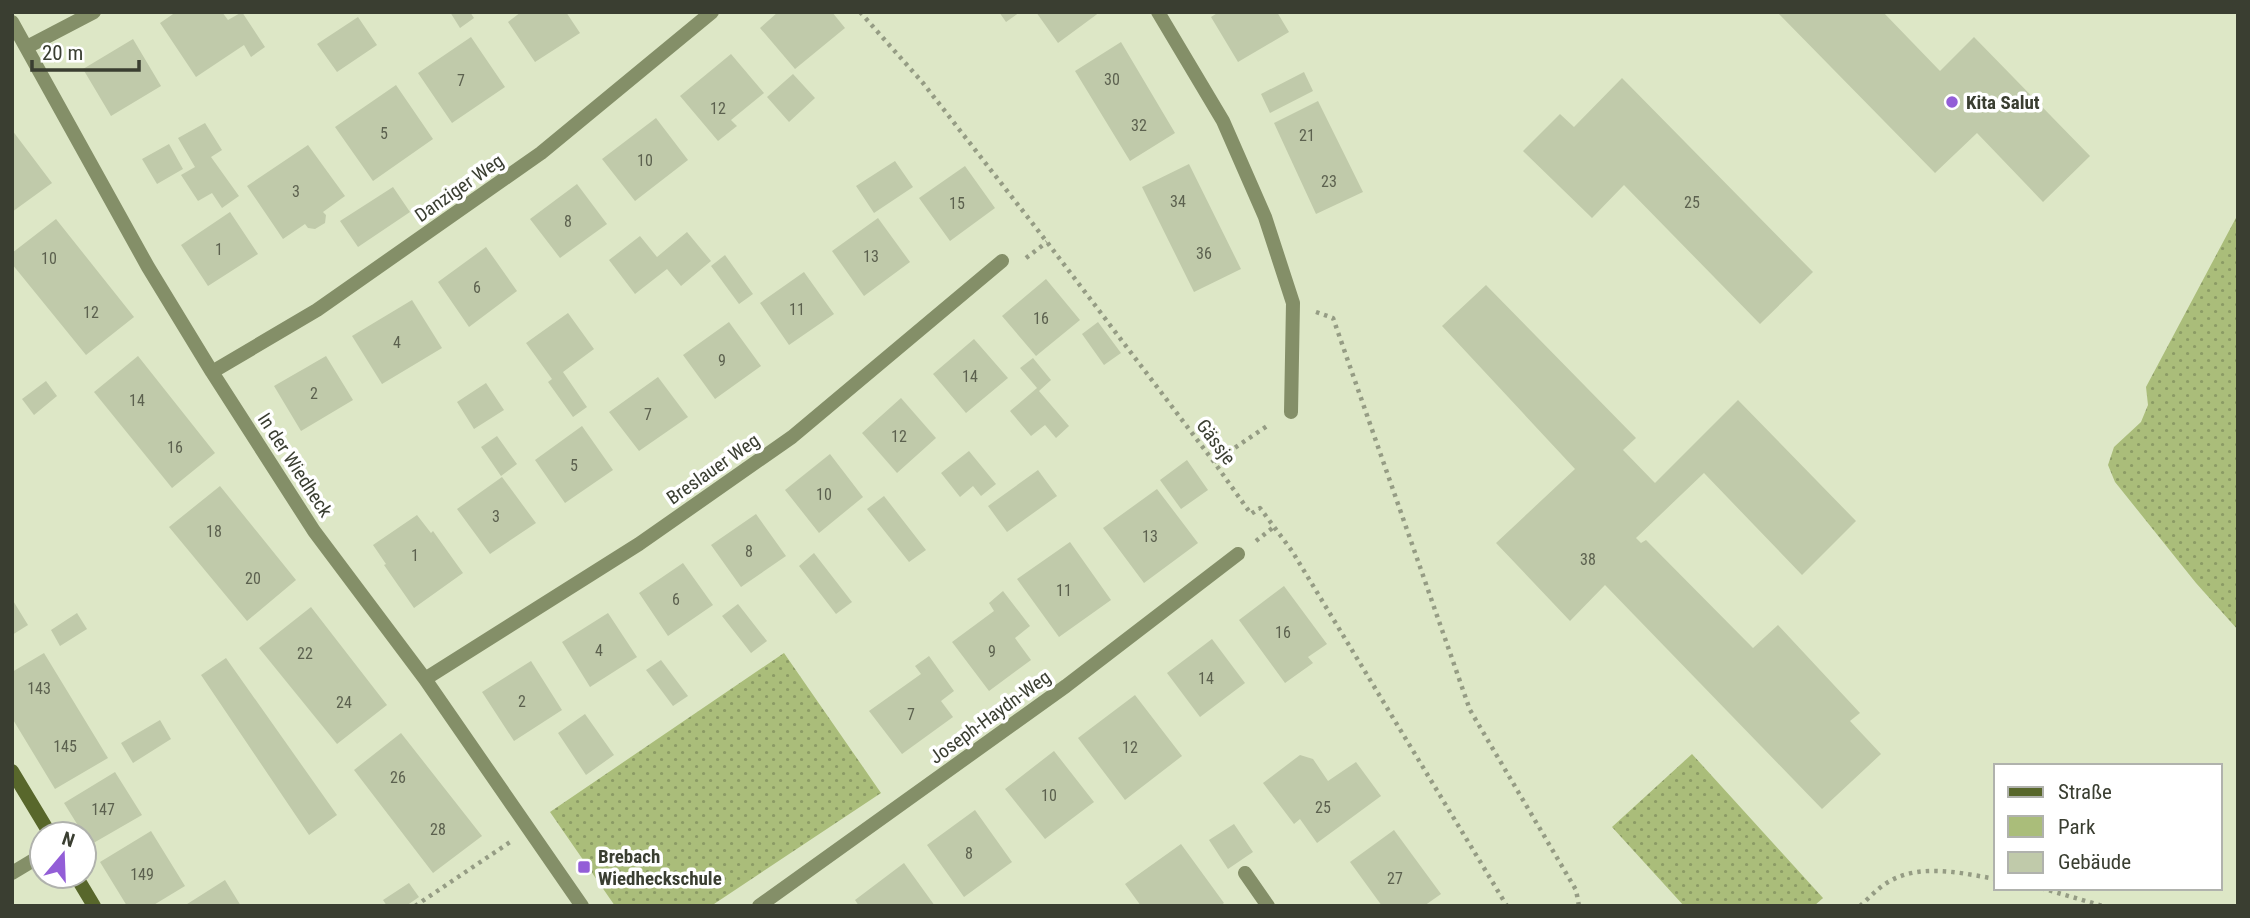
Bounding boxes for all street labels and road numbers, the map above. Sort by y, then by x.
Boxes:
street label: Danziger Weg [410,149,508,227]
street label: In der Wiedheck [253,409,337,522]
street label: Gässje [1192,415,1241,469]
street label: Breslauer Weg [662,429,764,509]
street label: Joseph-Haydn-Weg [925,665,1055,769]

